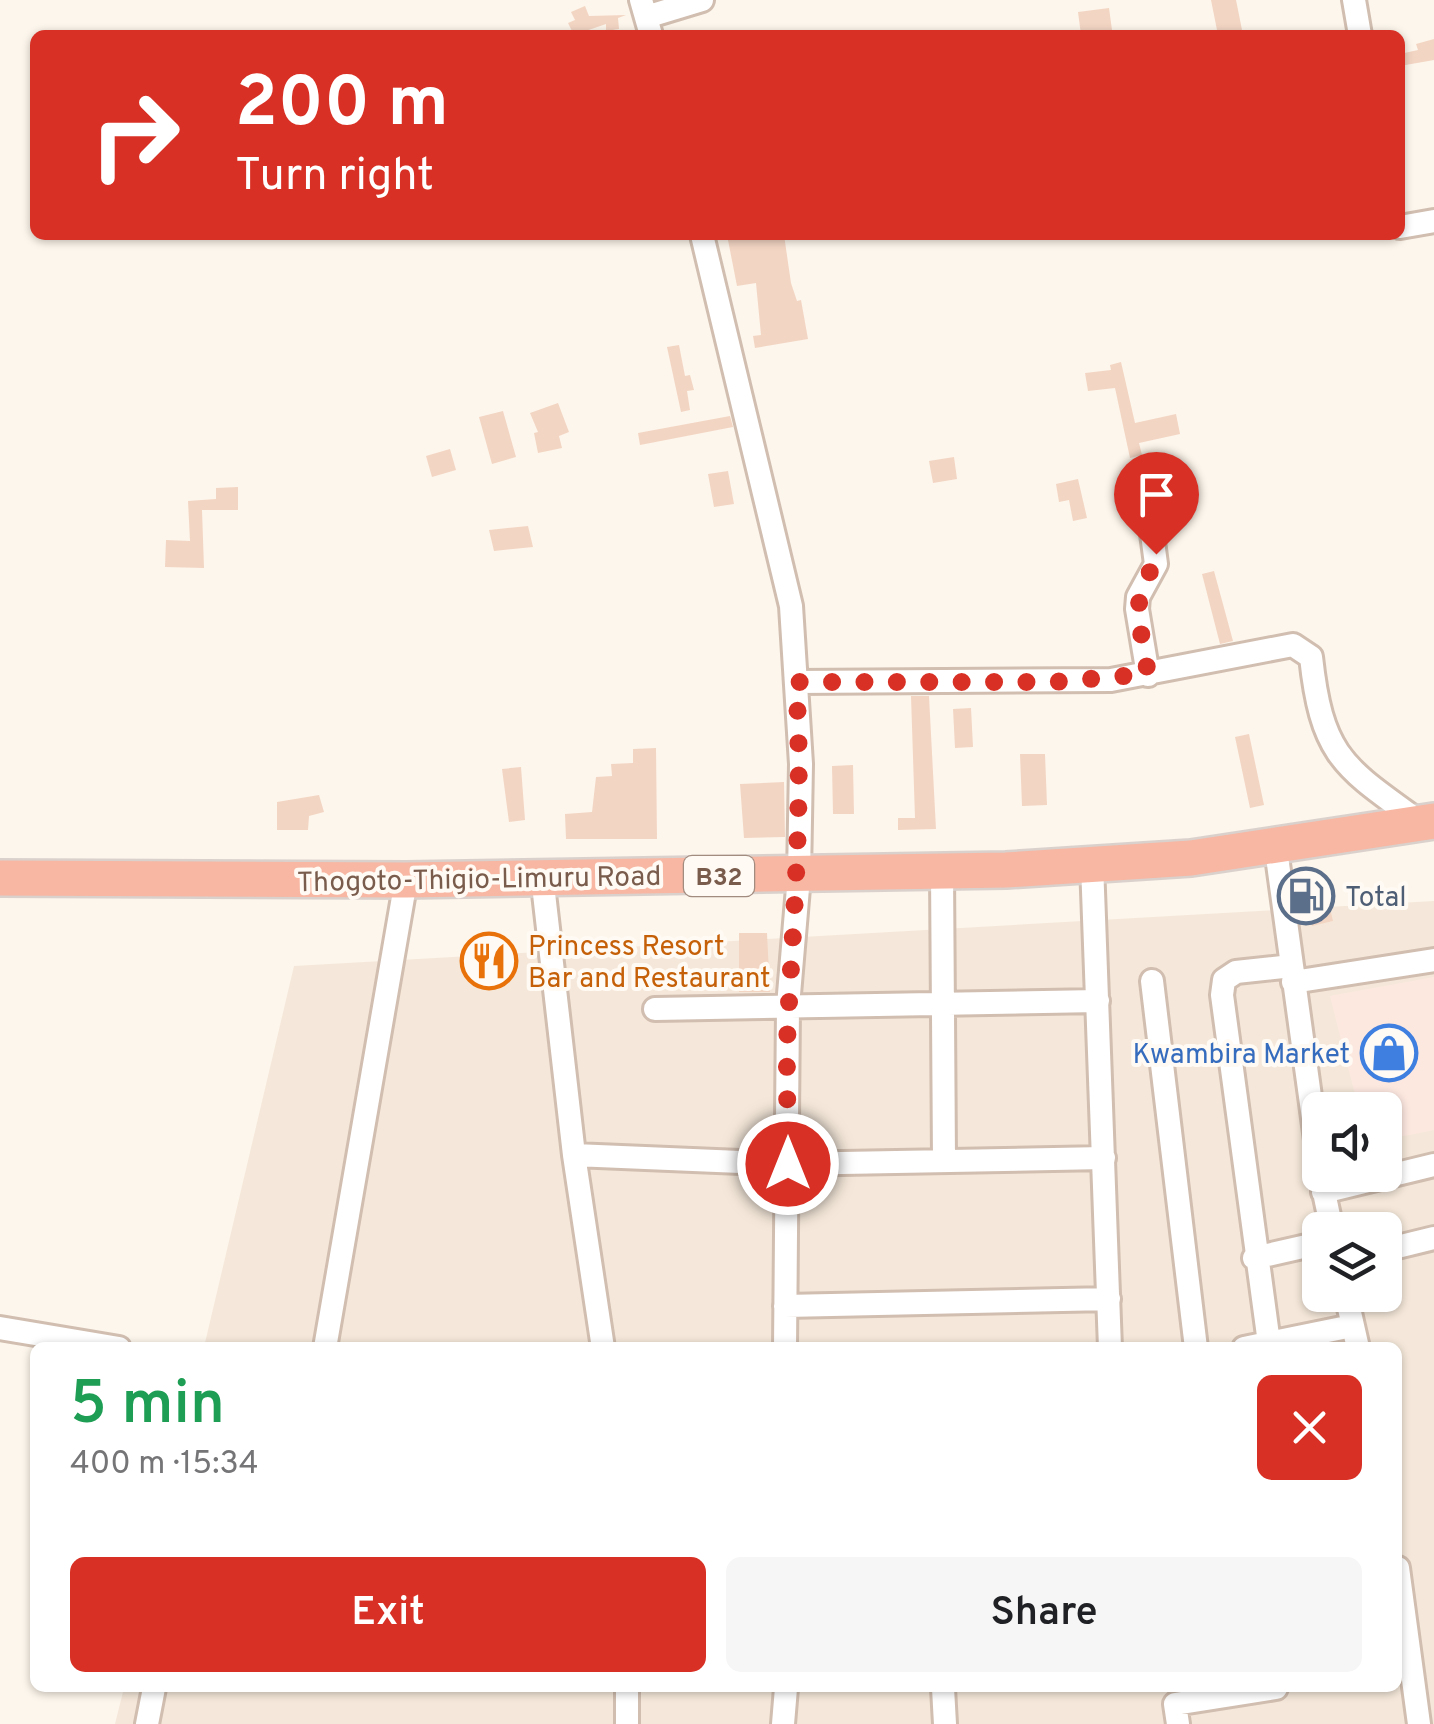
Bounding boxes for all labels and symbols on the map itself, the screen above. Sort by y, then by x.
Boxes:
pin [1114,452,1199,555]
road number: B32 [684,856,754,896]
street label: Thogoto-Thigio-Limuru Road [297,860,662,902]
fuel station icon: Total [1276,866,1336,926]
place label: Total [1345,881,1407,917]
place label: Princess Resort Bar and Restaurant [528,930,771,998]
restaurant icon: Princess Resort Bar and Restaurant [459,931,519,991]
shop icon: Kwambira Market [1359,1023,1419,1083]
place label: Kwambira Market [1133,1038,1350,1074]
position arrow [736,1112,840,1216]

